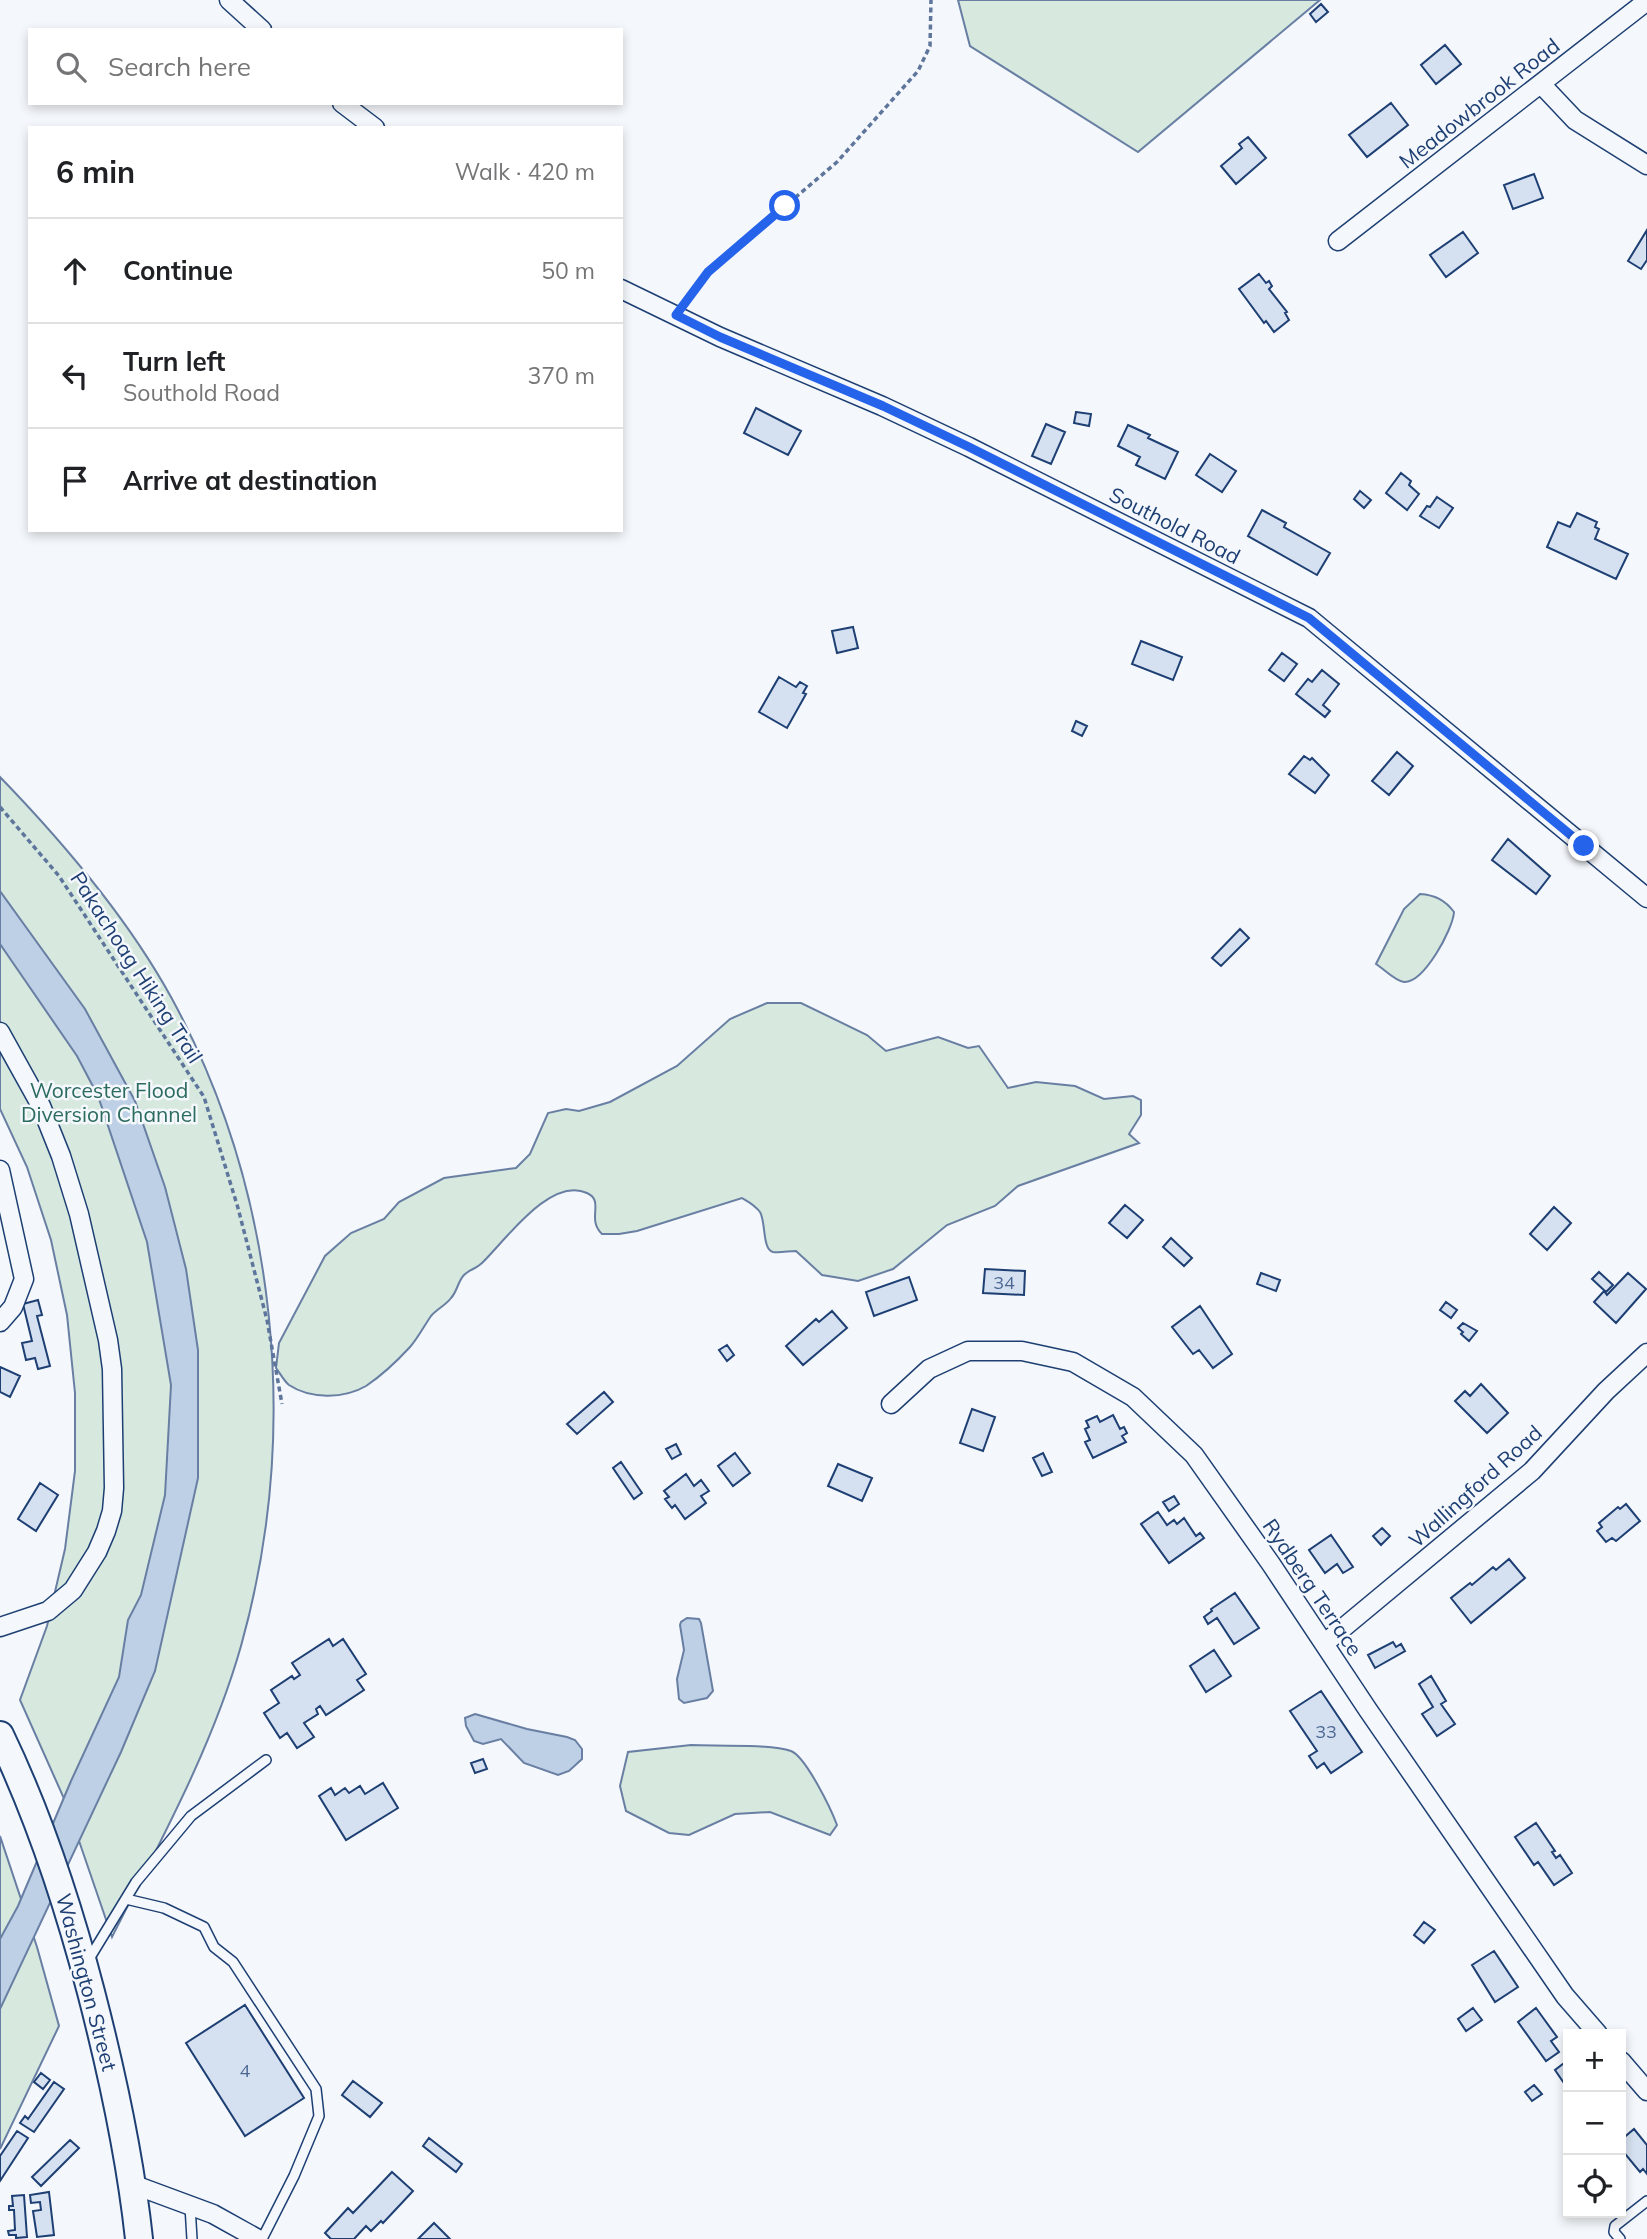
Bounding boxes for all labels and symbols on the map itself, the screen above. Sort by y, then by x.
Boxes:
street label: Meadowbrook Road [1394,32,1564,174]
route start [769,190,800,221]
street label: Southold Road [1105,481,1245,569]
route end [1568,830,1599,861]
street label: Pakachoag Hiking Trail [65,866,209,1068]
park label: Worcester Flood Diversion Channel [21,1077,197,1127]
house number: 34 [993,1271,1015,1294]
street label: Wallingford Road [1403,1419,1547,1553]
street label: Rydberg Terrace [1258,1514,1368,1660]
house number: 33 [1315,1720,1337,1743]
street label: Washington Street [51,1890,123,2074]
house number: 4 [240,2059,251,2082]

